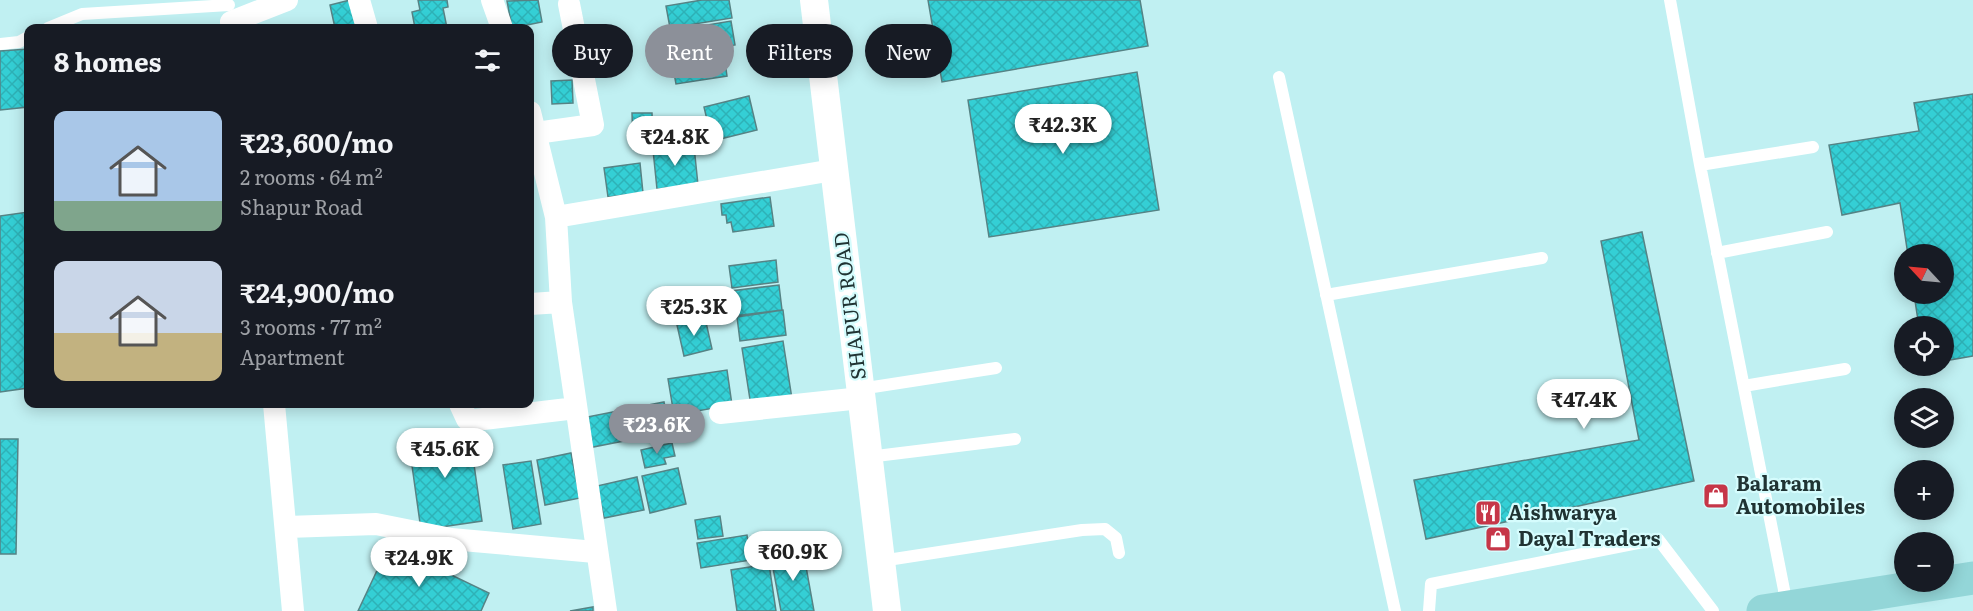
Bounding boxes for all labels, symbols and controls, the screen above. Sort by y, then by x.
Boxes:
chip: Buy [552,24,633,78]
chip: Rent [645,24,734,78]
chip: Filters [746,24,853,78]
chip: New [865,24,952,78]
text: 8 homes [54,41,162,80]
icon: filters [471,44,504,77]
pin: ₹42.3K [1014,104,1112,155]
text: ₹42.3K [1029,108,1097,138]
pin: ₹24.8K [626,116,724,167]
text: ₹24.8K [640,120,710,150]
text: ₹23,600/mo [240,122,394,161]
icon: home [102,135,174,207]
text: 2 rooms · 64 m² [240,161,383,191]
text: Shapur Road [240,191,363,221]
street label: SHAPUR ROAD [824,231,872,382]
north arrow [1894,244,1954,304]
map controls [1894,244,1954,592]
text: ₹24,900/mo [240,272,395,311]
icon: home [102,285,174,357]
pin: ₹25.3K [645,286,743,337]
text: ₹25.3K [660,290,728,320]
text: 3 rooms · 77 m² [240,311,382,341]
button: locate [1894,316,1954,376]
text: Apartment [240,341,345,371]
pin: ₹47.4K [1535,379,1633,430]
text: ₹47.4K [1551,383,1617,413]
button: layers [1894,388,1954,448]
pin: ₹23.6K [608,404,706,455]
text: ₹23.6K [623,408,691,438]
pin: ₹45.6K [396,428,494,479]
text: ₹45.6K [410,432,480,462]
button: + [1894,460,1954,520]
place label: Balaram Automobiles [1736,467,1865,520]
shop icon: Balaram Automobiles [1701,481,1731,511]
place label: Aishwarya [1508,496,1617,526]
restaurant icon: Aishwarya [1473,498,1503,528]
place label: Dayal Traders [1518,522,1661,552]
shop icon: Dayal Traders [1483,524,1513,554]
pin: ₹60.9K [744,531,842,582]
button: − [1894,532,1954,592]
text: ₹60.9K [758,535,828,565]
pin: ₹24.9K [370,537,468,588]
text: ₹24.9K [385,541,453,571]

